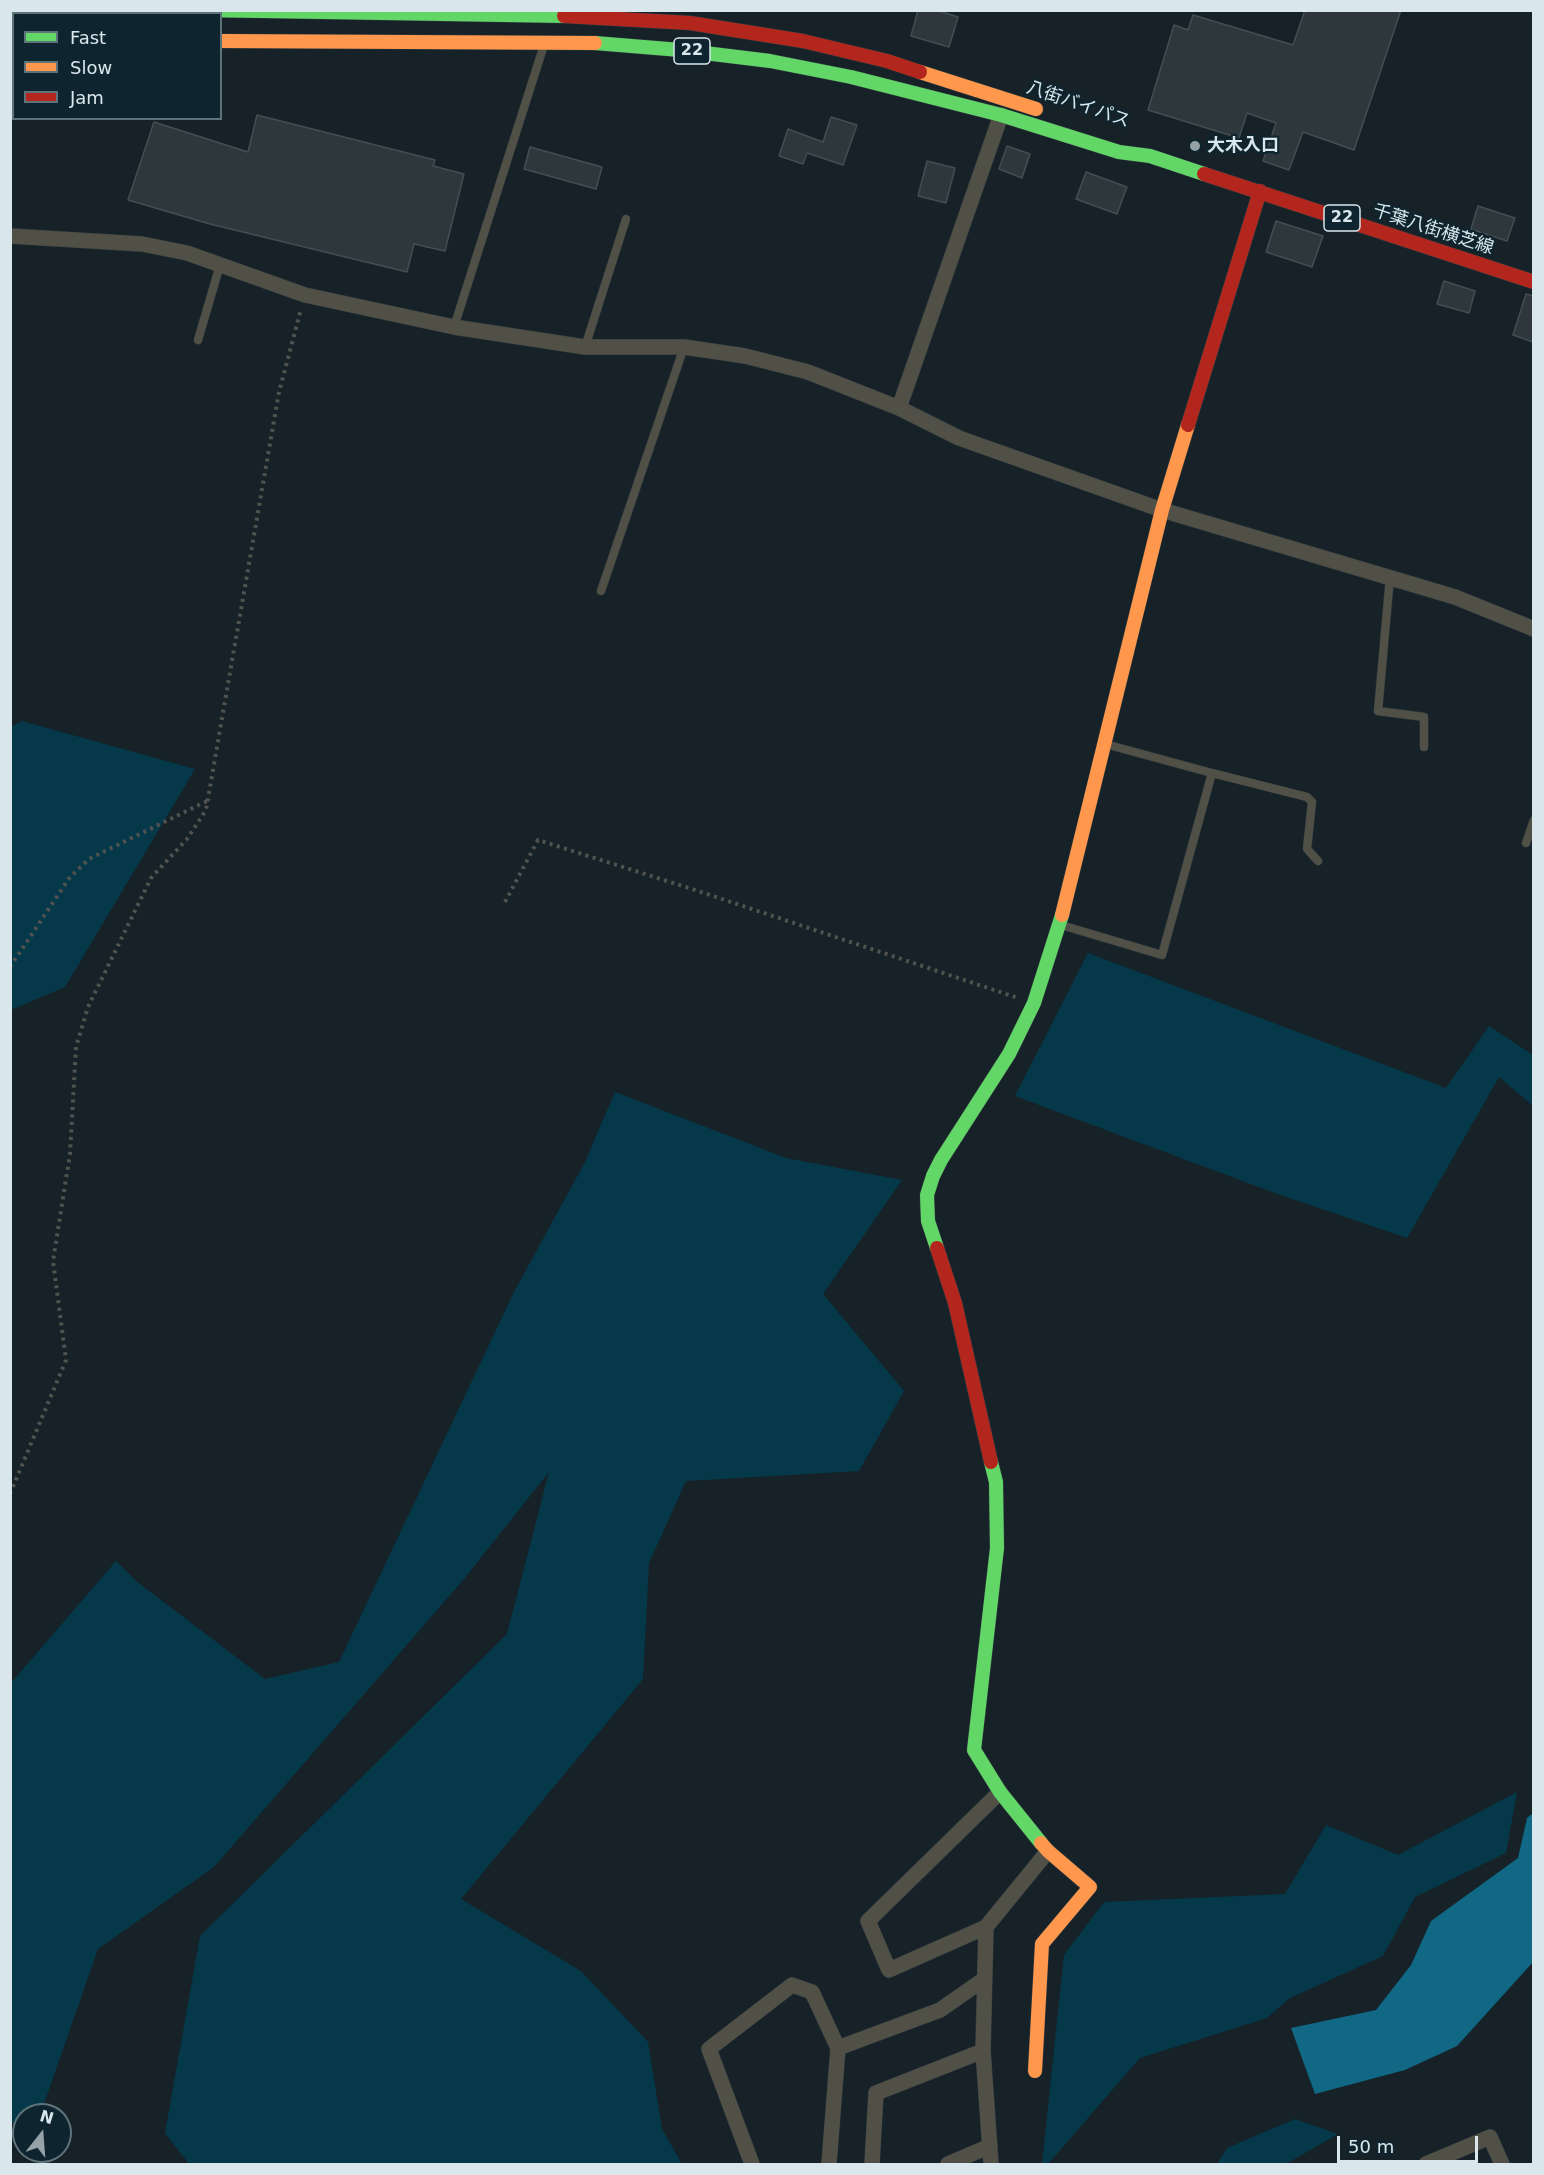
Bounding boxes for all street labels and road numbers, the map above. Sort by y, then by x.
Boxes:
road number: 22 [674,38,710,64]
street label: 八街バイパス [1023,77,1133,133]
street label: 千葉八街横芝線 [1370,200,1496,260]
road number: 22 [1324,205,1360,231]

